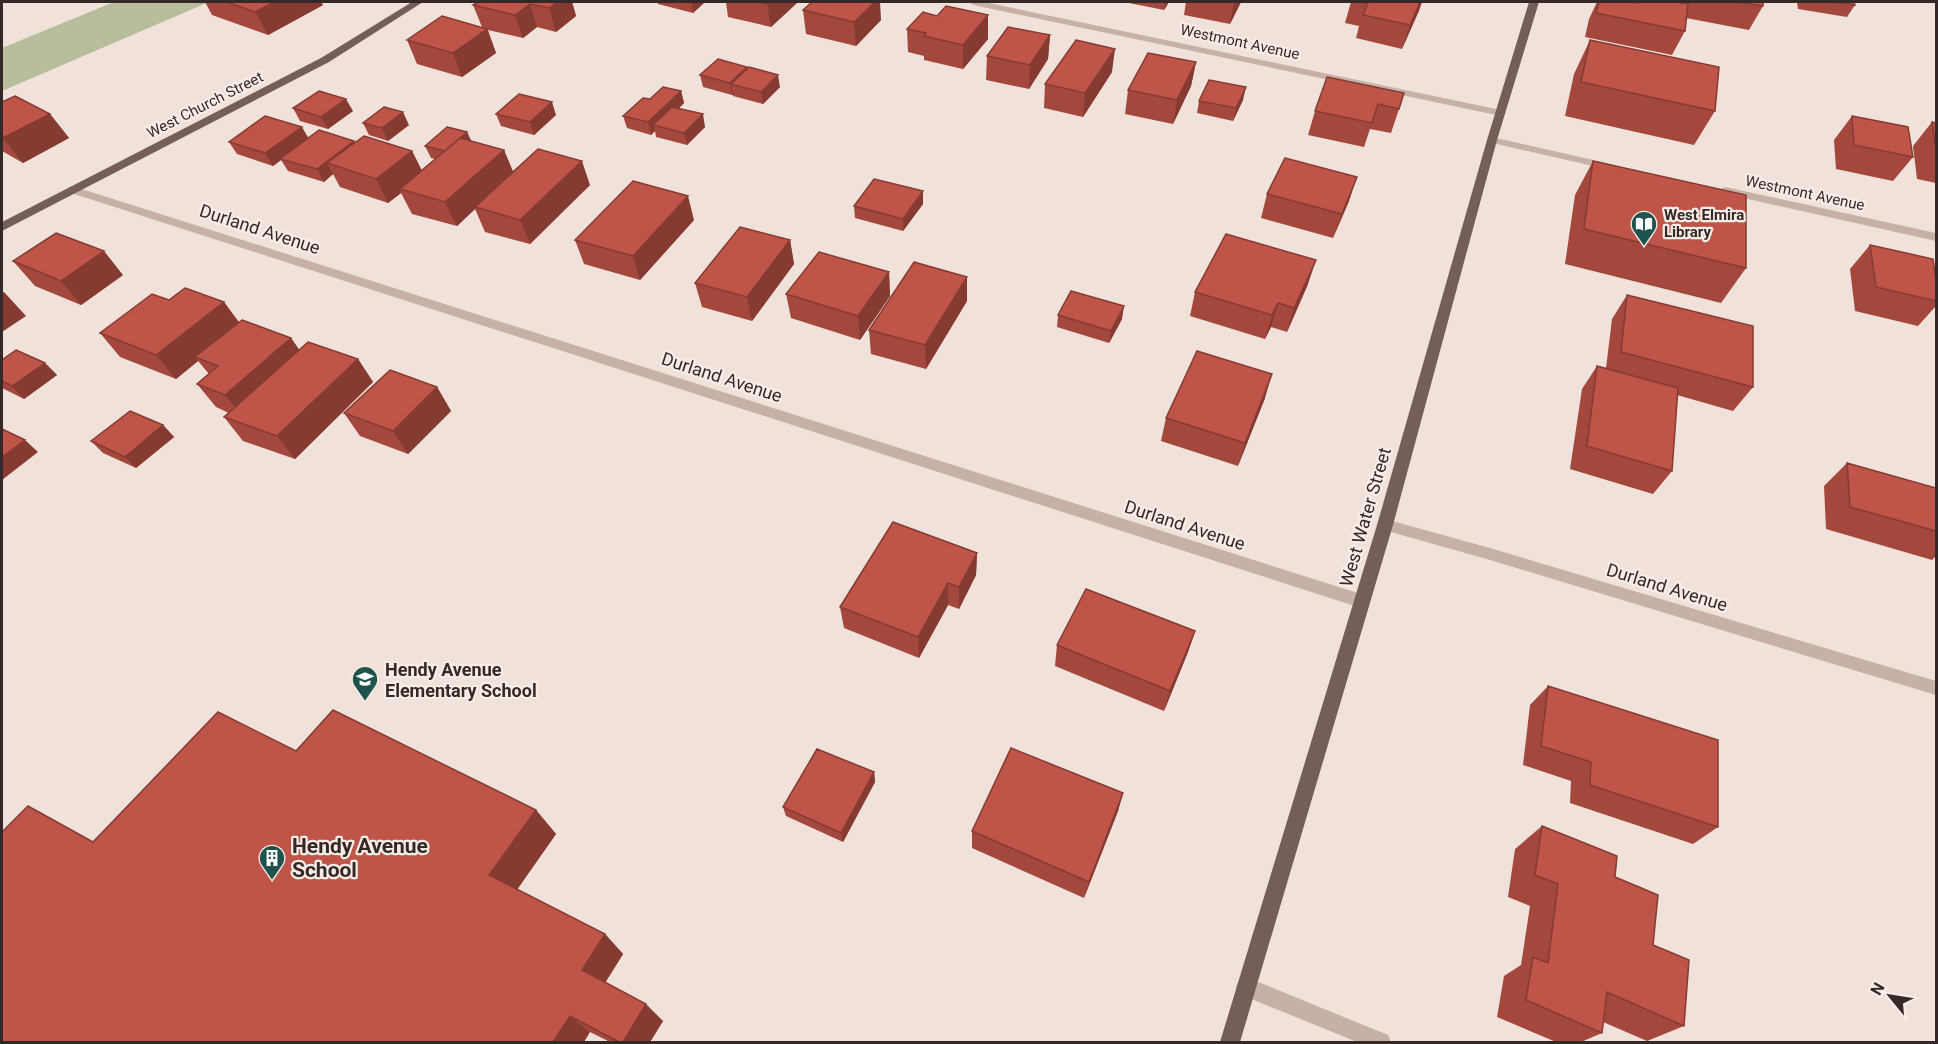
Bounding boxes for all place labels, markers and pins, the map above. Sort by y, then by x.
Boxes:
place label: West Elmira Library [1664,206,1744,241]
library icon: West Elmira Library [1629,209,1659,247]
place label: Hendy Avenue Elementary School [385,659,537,701]
school or university icon: Hendy Avenue Elementary School [350,664,380,702]
place label: Hendy Avenue School [292,834,428,882]
building icon: Hendy Avenue School [257,843,287,881]

